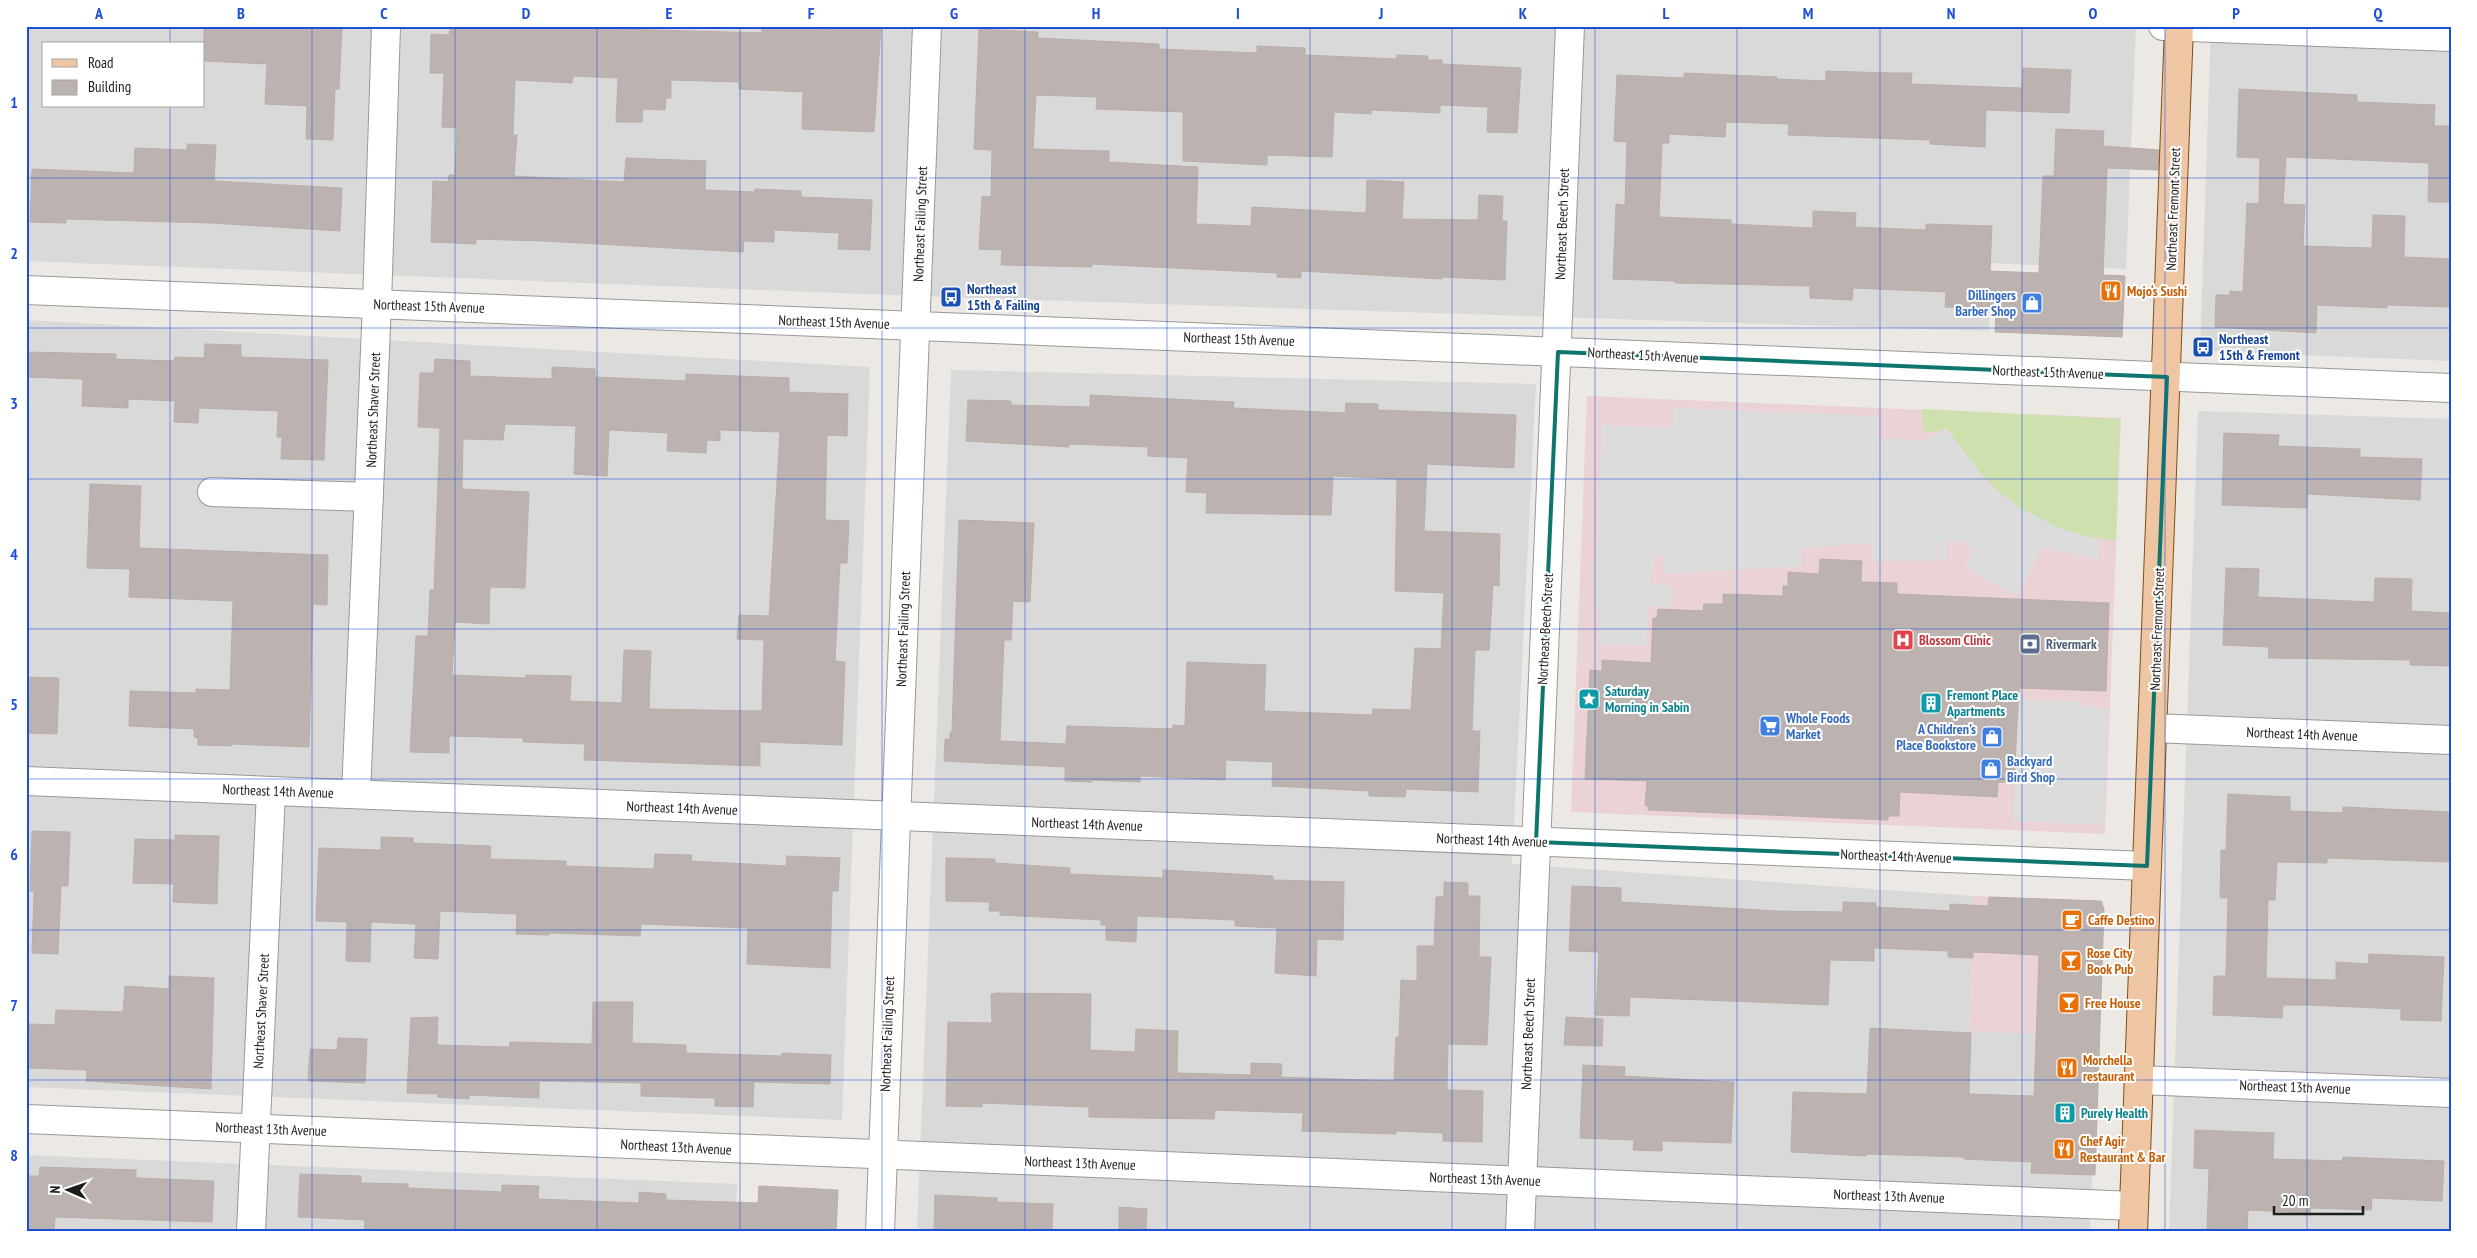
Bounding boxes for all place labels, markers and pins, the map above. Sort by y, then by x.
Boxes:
restaurant icon: Mojo‘s Sushi [2099,279,2123,303]
place label: Northeast 15th & Failing [967,280,1040,314]
place label: Mojo‘s Sushi [2127,282,2187,300]
bus stop icon: Northeast 15th & Failing [939,285,963,309]
place label: Dillingers Barber Shop [1955,286,2016,320]
shop icon: Dillingers Barber Shop [2020,291,2044,315]
place label: Northeast 15th & Fremont [2219,330,2300,364]
bus stop icon: Northeast 15th & Fremont [2191,335,2215,359]
hospital icon: Blossom Clinic [1891,628,1915,652]
place label: Blossom Clinic [1919,631,1991,649]
bank icon: Rivermark [2018,632,2042,656]
place label: Rivermark [2046,635,2097,653]
place label: Saturday Morning in Sabin [1605,682,1689,716]
place label: Fremont Place Apartments [1946,686,2018,720]
place icon: Saturday Morning in Sabin [1577,687,1601,711]
building icon: Fremont Place Apartments [1919,691,1943,715]
place label: Whole Foods Market [1785,709,1850,743]
supermarket icon: Whole Foods Market [1758,714,1782,738]
place label: A Children's Place Bookstore [1896,720,1976,754]
shop icon: A Children's Place Bookstore [1980,725,2004,749]
place label: Backyard Bird Shop [2007,752,2055,786]
shop icon: Backyard Bird Shop [1979,757,2003,781]
cafe icon: Caffe Destino [2060,908,2084,932]
place label: Caffe Destino [2088,911,2155,929]
place label: Rose City Book Pub [2087,944,2133,978]
bar icon: Rose City Book Pub [2059,949,2083,973]
bar icon: Free House [2057,991,2081,1015]
place label: Free House [2085,994,2141,1012]
place label: Morchella restaurant [2083,1051,2134,1085]
restaurant icon: Morchella restaurant [2055,1056,2079,1080]
building icon: Purely Health [2053,1101,2077,1125]
place label: Purely Health [2081,1104,2148,1122]
place label: Chef Agir Restaurant & Bar [2080,1132,2166,1166]
restaurant icon: Chef Agir Restaurant & Bar [2052,1137,2076,1161]

